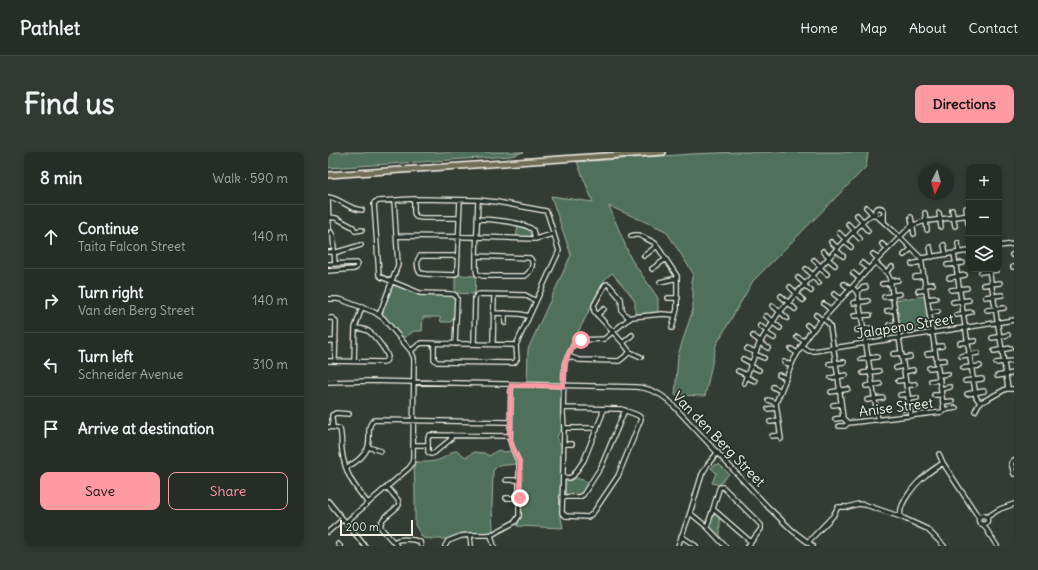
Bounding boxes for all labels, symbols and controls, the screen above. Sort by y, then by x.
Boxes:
text: Pathlet [20,16,80,40]
text: Home [800,19,838,37]
text: Map [860,19,887,37]
text: About [909,19,947,37]
text: Contact [969,19,1018,37]
button: Directions [915,85,1014,123]
text: Find us [24,86,115,122]
north arrow [918,164,954,200]
map controls [966,164,1002,272]
button: + [966,164,1002,200]
text: 8 min [40,167,82,189]
text: Walk · 590 m [213,170,288,187]
button: − [966,200,1002,236]
text: Continue [78,219,139,238]
icon: ahead [40,226,62,248]
text: 140 m [252,228,288,245]
button: layers [966,236,1002,272]
text: Taita Falcon Street [78,238,185,255]
text: Turn right [78,283,143,302]
icon: right [40,290,62,312]
text: 140 m [252,292,288,309]
text: Van den Berg Street [78,302,195,319]
street label: Jalapeno Street [855,309,955,343]
route start [572,331,590,349]
text: Turn left [78,347,133,366]
icon: left [40,354,62,376]
text: 310 m [253,356,288,373]
text: Schneider Avenue [78,366,183,383]
street label: Van den Berg Street [669,388,769,491]
street label: Anise Street [858,393,935,420]
icon: arrive [40,418,62,440]
text: Arrive at destination [78,419,214,438]
button: Save [40,472,160,510]
button: Share [168,472,288,510]
route end [511,489,529,507]
scale bar [340,518,413,537]
text: 200 m [346,520,379,534]

